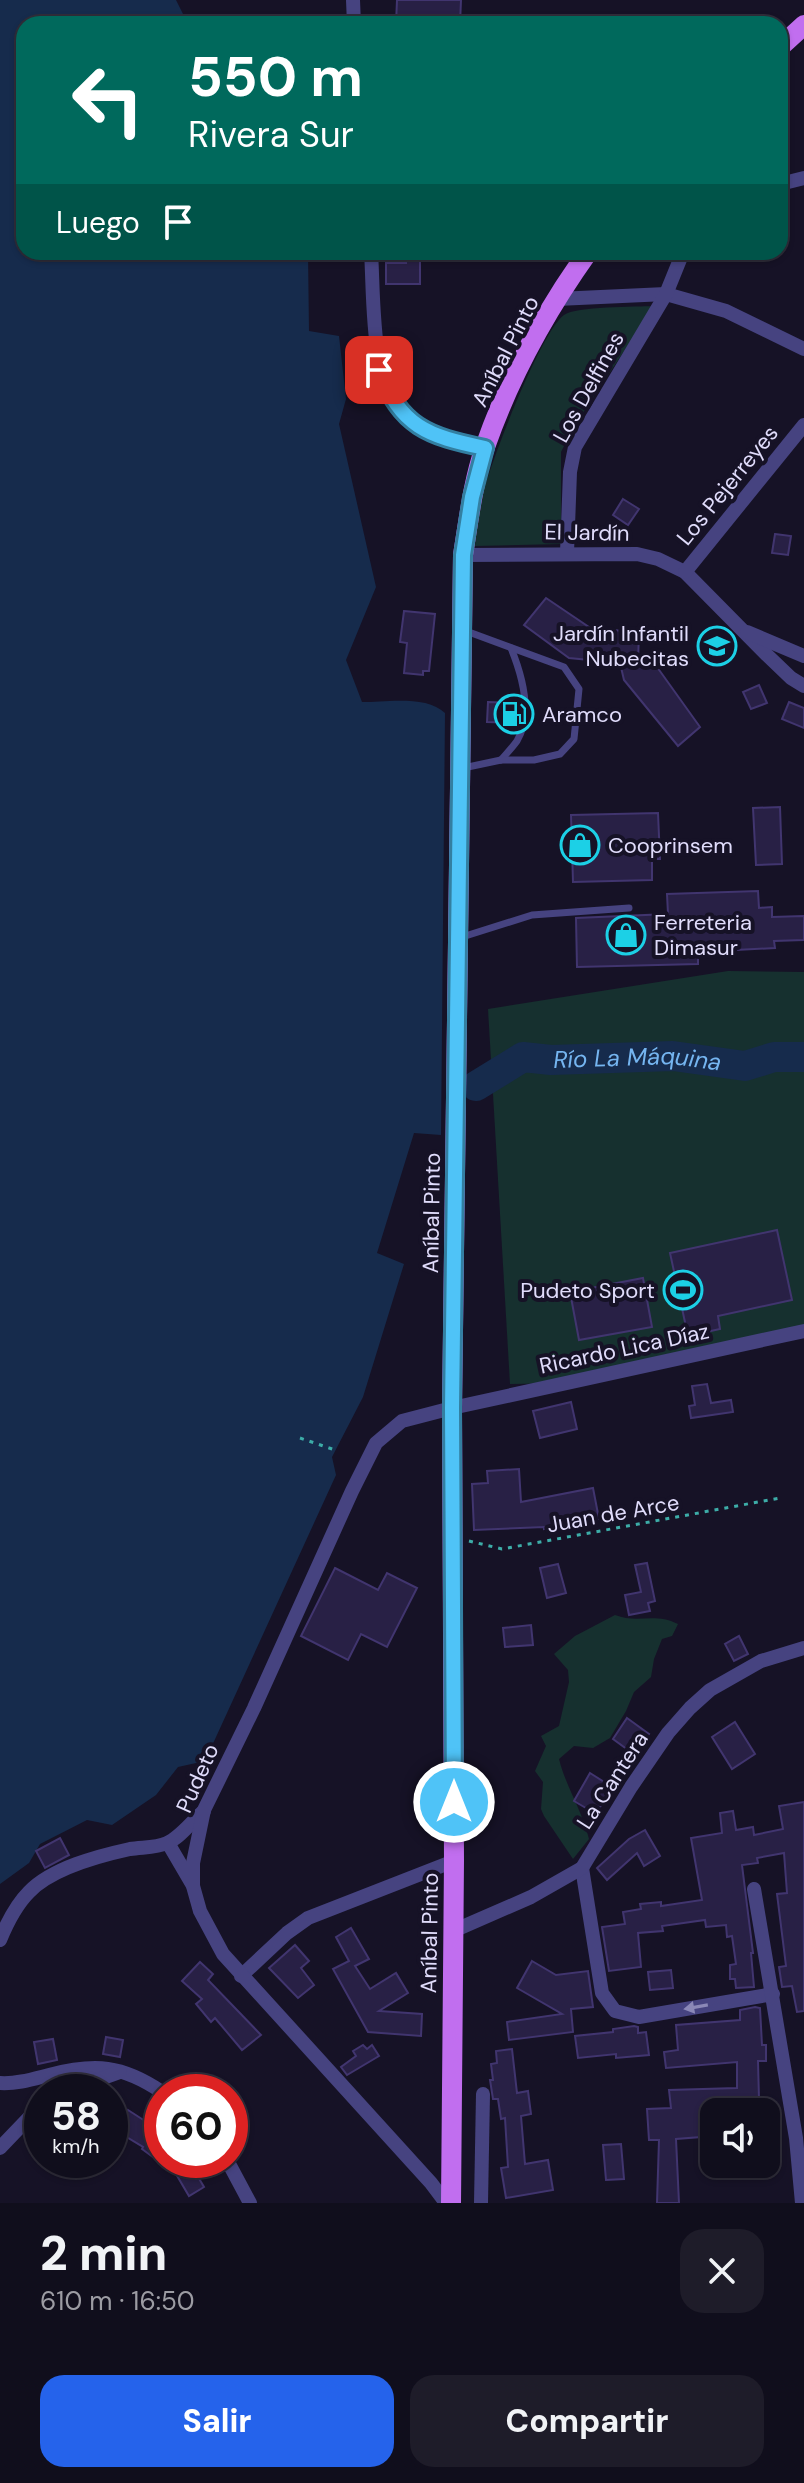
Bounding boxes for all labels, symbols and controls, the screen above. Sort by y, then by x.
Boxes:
text: 550 m [188,40,363,113]
icon: left [56,48,160,152]
text: Rivera Sur [188,111,354,158]
icon: arrive [156,200,200,244]
text: Luego [56,203,140,242]
street label: Aníbal Pinto [465,291,546,412]
street label: Los Delfines [546,327,631,448]
pin [345,336,413,404]
icon: arrive [357,348,401,392]
street label: Los Pejerreyes [670,419,785,551]
street label: El Jardín [544,517,630,548]
place label: Jardín Infantil Nubecitas [553,619,689,673]
school or university icon: Jardín Infantil Nubecitas [696,625,738,667]
fuel station icon: Aramco [493,693,535,735]
place label: Aramco [542,700,622,729]
shop icon: Cooprinsem [559,824,601,866]
place label: Cooprinsem [608,831,733,860]
place label: Ferreteria Dimasur [654,908,752,962]
shop icon: Ferreteria Dimasur [605,914,647,956]
water label: Río La Máquina [553,1040,724,1078]
street label: Aníbal Pinto [416,1152,447,1274]
sports icon: Pudeto Sport [662,1269,704,1311]
place label: Pudeto Sport [520,1276,655,1305]
street label: Ricardo Lica Díaz [537,1316,712,1381]
street label: Juan de Arce [545,1488,681,1539]
street label: La Cantera [570,1726,655,1835]
street label: Pudeto [169,1739,225,1817]
position arrow [412,1760,496,1844]
street label: Aníbal Pinto [414,1872,445,1994]
one-way arrow [684,2002,709,2014]
speed limit sign: 60 [144,2074,248,2178]
text: 58 [51,2090,101,2142]
map controls [700,2098,780,2178]
button: sound [700,2098,780,2178]
text: km/h [52,2133,100,2159]
text: 2 min [40,2222,167,2285]
button: close [680,2229,764,2313]
text: 610 m · 16:50 [40,2284,195,2318]
button: Salir [40,2375,394,2467]
button: Compartir [410,2375,764,2467]

